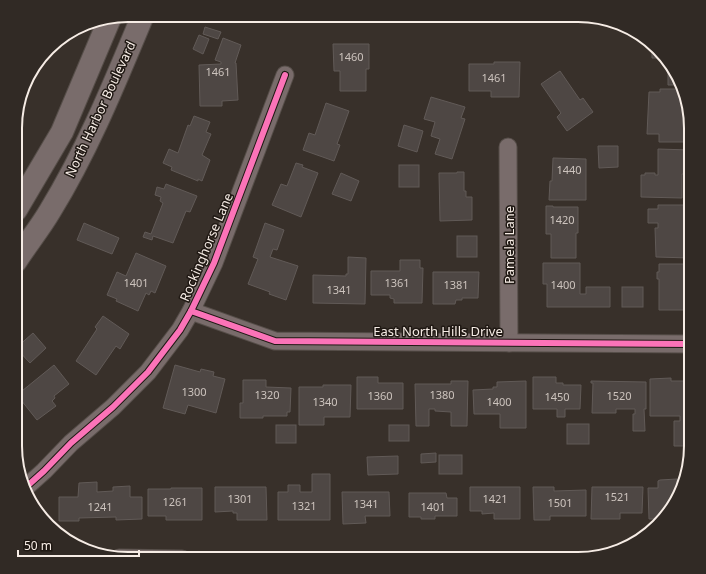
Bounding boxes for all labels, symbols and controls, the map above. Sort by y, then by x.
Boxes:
street label: North Harbor Boulevard [61,38,139,180]
house number: 1460 [338,49,364,64]
house number: 1461 [205,64,231,79]
house number: 1461 [481,70,507,85]
house number: 1440 [556,162,582,177]
street label: Rockinghorse Lane [175,190,237,304]
street label: Pamela Lane [500,206,518,284]
house number: 1420 [549,212,575,227]
house number: 1401 [123,275,149,290]
house number: 1361 [384,275,410,290]
house number: 1381 [443,277,469,292]
house number: 1400 [550,277,576,292]
house number: 1341 [326,282,352,297]
street label: East North Hills Drive [373,322,503,340]
house number: 1300 [181,384,207,399]
house number: 1320 [254,387,280,402]
house number: 1380 [429,387,455,402]
house number: 1360 [367,388,393,403]
house number: 1520 [606,388,632,403]
house number: 1450 [544,389,570,404]
house number: 1340 [312,394,338,409]
house number: 1400 [486,394,512,409]
house number: 1521 [604,489,630,504]
house number: 1301 [227,491,253,506]
house number: 1421 [482,491,508,506]
house number: 1261 [162,494,188,509]
house number: 1501 [547,495,573,510]
house number: 1341 [353,496,379,511]
house number: 1321 [291,498,317,513]
house number: 1241 [87,499,113,514]
house number: 1401 [420,499,446,514]
scale bar [18,532,139,558]
text: 50 m [24,537,52,554]

